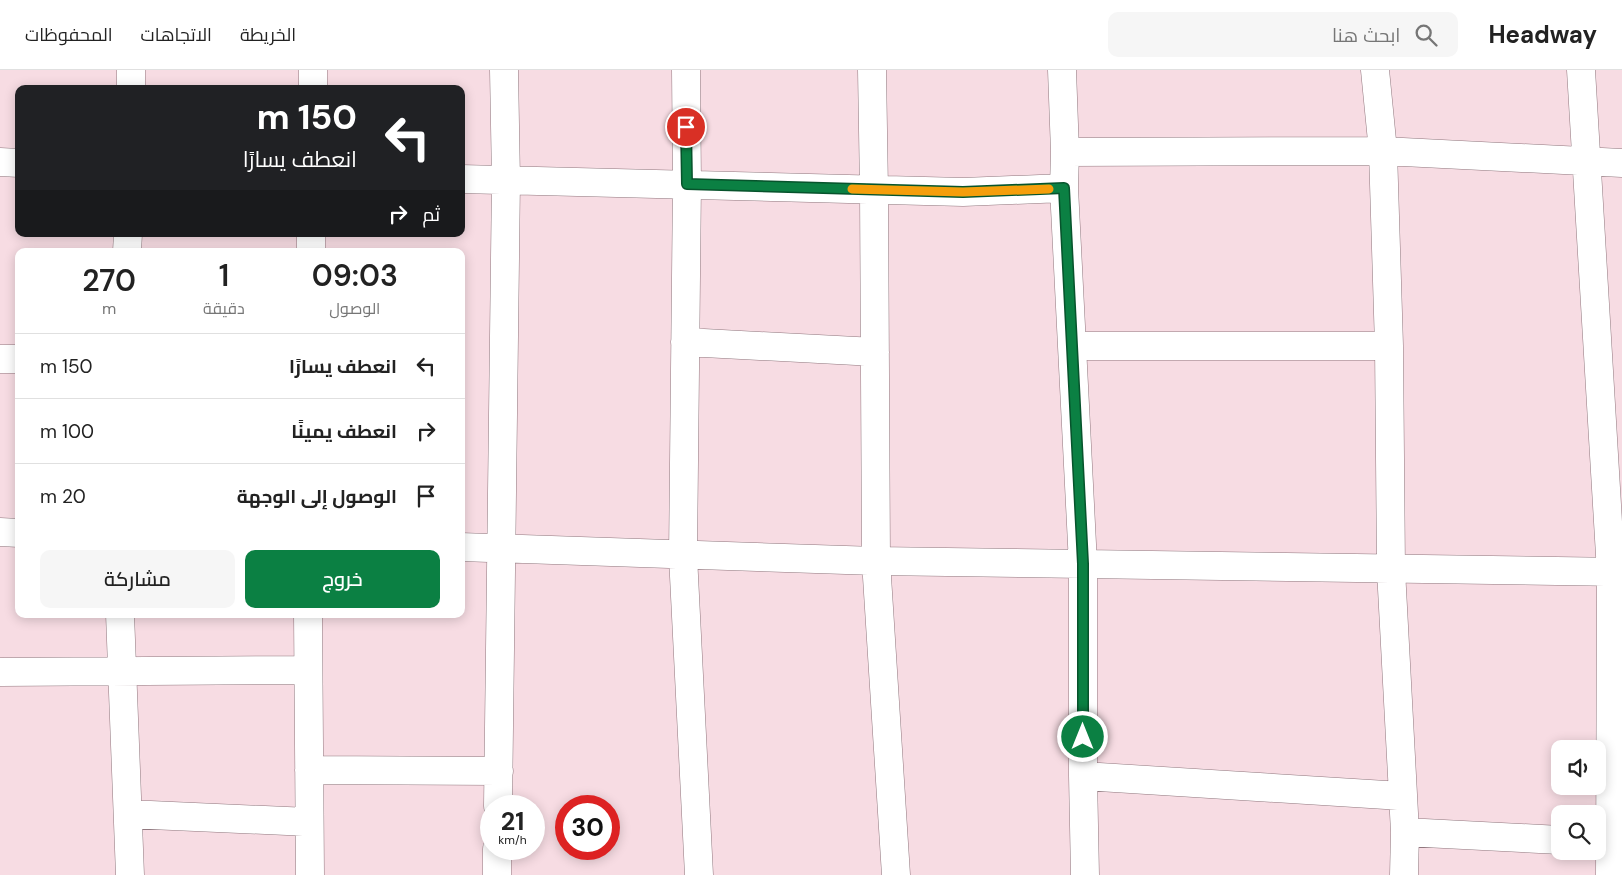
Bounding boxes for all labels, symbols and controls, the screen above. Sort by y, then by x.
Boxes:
search box [1108,12,1458,57]
text: Headway [1488,19,1597,50]
icon: search [1412,21,1440,49]
text: المحفوظات [25,23,113,47]
text: الاتجاهات [141,23,212,47]
text: الخريطة [240,23,296,47]
text: ابحث هنا [1332,23,1400,48]
text: 150 m [257,94,357,140]
icon: left [375,105,440,170]
pin [665,106,707,148]
icon: arrive [672,113,700,141]
text: انعطف يسارًا [243,145,357,174]
icon: right [384,200,412,228]
text: ثم [422,202,440,227]
text: 1 [219,256,229,295]
text: 09:03 [312,256,398,295]
text: 270 [82,261,136,300]
text: m [102,298,116,319]
text: دقيقة [203,298,245,319]
text: الوصول [329,298,380,319]
icon: left [412,352,440,380]
text: 150 m [40,354,93,379]
text: انعطف يسارًا [289,354,397,379]
icon: right [412,417,440,445]
text: 100 m [40,419,94,444]
text: انعطف يمينًا [291,419,397,444]
icon: arrive [412,482,440,510]
text: 20 m [40,484,86,509]
text: الوصول إلى الوجهة [237,484,397,509]
button: مشاركة [40,550,235,608]
button: خروج [245,550,440,608]
position arrow [1056,710,1108,762]
map controls [1551,740,1606,860]
button: sound [1551,740,1606,795]
speed limit sign: 30 [555,795,620,860]
text: 21 [501,805,524,838]
button: search [1551,805,1606,860]
text: km/h [498,832,527,848]

